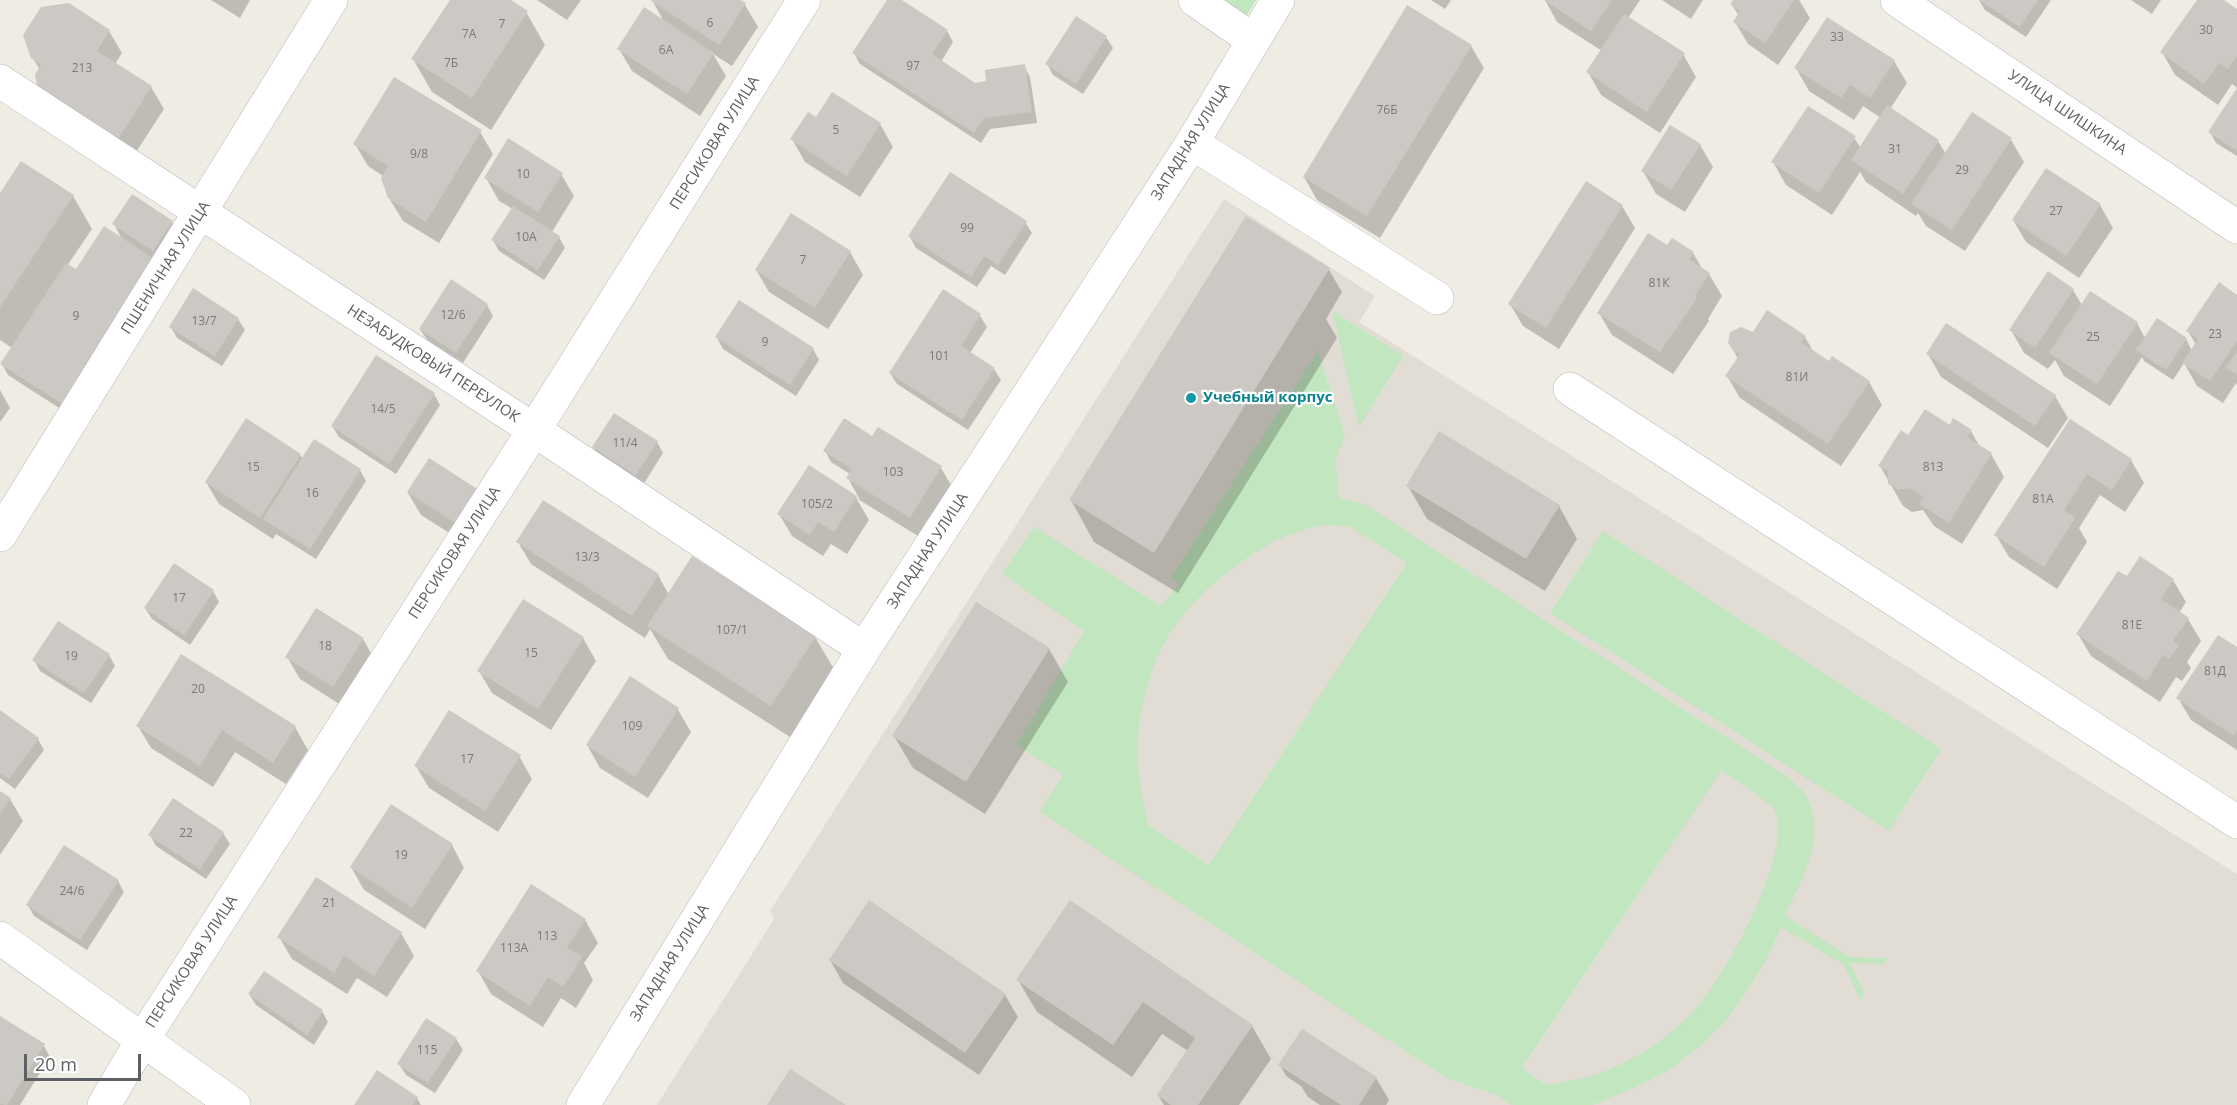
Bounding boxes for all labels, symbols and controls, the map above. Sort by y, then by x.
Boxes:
house number: 6 [707,17,713,31]
house number: 7 [499,18,505,32]
house number: 30 [2199,24,2213,38]
house number: 7А [462,28,476,42]
house number: 33 [1830,31,1844,45]
house number: 6А [659,44,673,58]
house number: 7Б [444,57,458,71]
house number: 97 [906,60,920,74]
house number: 213 [72,62,92,76]
street label: УЛИЦА ШИШКИНА [2004,67,2130,159]
street label: ПЕРСИКОВАЯ УЛИЦА [666,73,764,213]
street label: ЗАПАДНАЯ УЛИЦА [1148,80,1234,204]
house number: 76Б [1376,104,1398,118]
house number: 5 [833,124,839,138]
house number: 31 [1888,143,1902,157]
house number: 9/8 [410,148,428,162]
house number: 29 [1955,164,1969,178]
house number: 10 [516,168,530,182]
street label: ПШЕНИЧНАЯ УЛИЦА [118,198,214,338]
house number: 27 [2049,205,2063,219]
house number: 99 [960,222,974,236]
house number: 10А [515,231,537,245]
house number: 7 [800,254,806,268]
house number: 81К [1648,277,1670,291]
street label: НЕЗАБУДКОВЫЙ ПЕРЕУЛОК [343,301,523,427]
house number: 12/6 [441,309,465,323]
house number: 9 [73,310,79,324]
house number: 13/7 [192,315,216,329]
house number: 23 [2208,328,2222,342]
house number: 25 [2086,331,2100,345]
house number: 9 [762,336,768,350]
house number: 101 [929,350,949,364]
house number: 81И [1786,371,1808,385]
place label: Учебный корпус [1203,389,1332,407]
marker: Учебный корпус [1184,391,1198,405]
house number: 14/5 [371,403,395,417]
house number: 11/4 [613,437,637,451]
house number: 15 [246,461,260,475]
house number: 81З [1923,461,1943,475]
house number: 103 [883,466,903,480]
street label: ПЕРСИКОВАЯ УЛИЦА [405,483,505,623]
house number: 16 [305,487,319,501]
street label: ЗАПАДНАЯ УЛИЦА [884,490,972,612]
house number: 81А [2032,493,2054,507]
house number: 105/2 [801,498,833,512]
house number: 13/3 [575,551,599,565]
house number: 17 [172,592,186,606]
house number: 81Е [2122,619,2142,633]
house number: 107/1 [716,624,748,638]
house number: 18 [318,640,332,654]
house number: 15 [524,647,538,661]
house number: 19 [64,650,78,664]
house number: 81Д [2204,665,2226,679]
house number: 20 [191,683,205,697]
house number: 109 [622,720,642,734]
house number: 17 [460,753,474,767]
house number: 22 [179,827,193,841]
house number: 19 [394,849,408,863]
house number: 24/6 [60,885,84,899]
street label: ПЕРСИКОВАЯ УЛИЦА [142,892,242,1032]
house number: 21 [322,897,336,911]
street label: ЗАПАДНАЯ УЛИЦА [627,901,713,1025]
house number: 113 [537,930,557,944]
house number: 113А [500,942,528,956]
scale bar [27,1042,144,1080]
house number: 115 [417,1044,437,1058]
text: 20 m [35,1052,77,1076]

